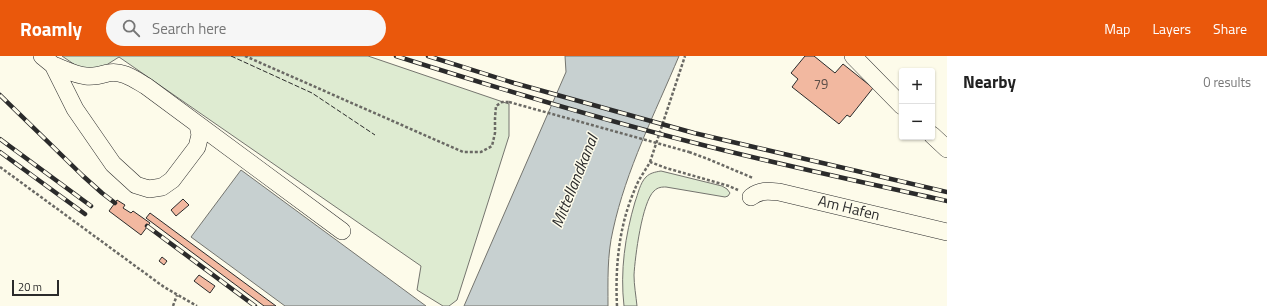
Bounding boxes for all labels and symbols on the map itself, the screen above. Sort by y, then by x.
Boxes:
house number: 79 [814,74,828,94]
water label: Mittellandkanal [544,129,604,231]
street label: Am Hafen [816,189,882,226]
scale bar [12,278,59,297]

